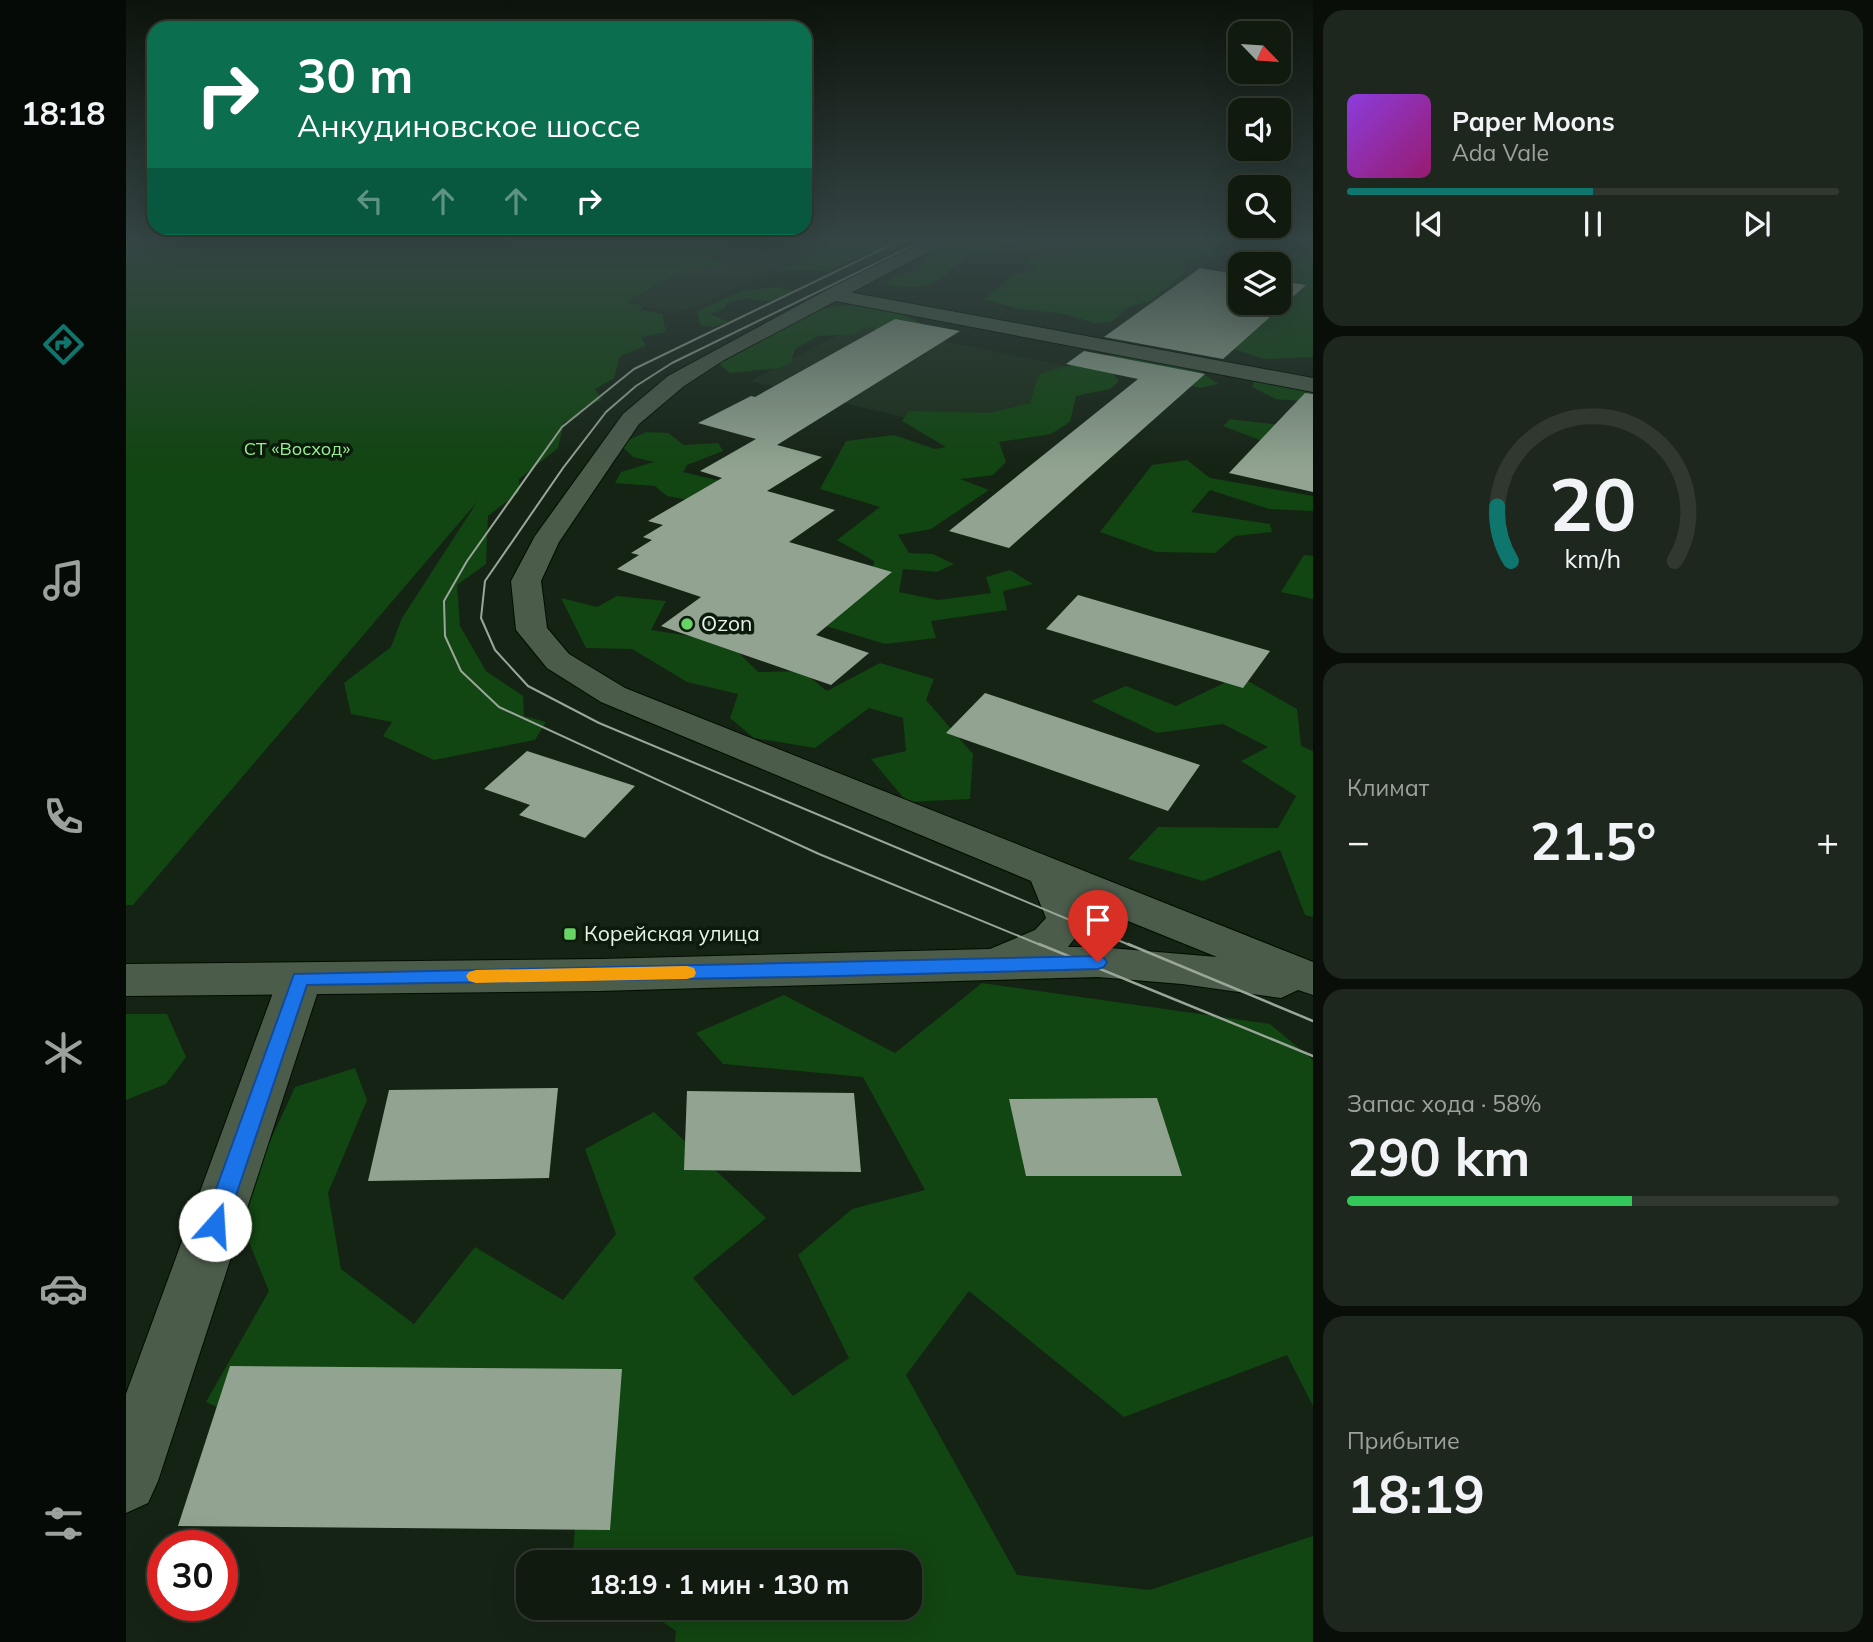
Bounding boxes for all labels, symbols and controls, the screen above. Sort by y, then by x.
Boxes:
north arrow [1228,21,1292,84]
map controls [1228,21,1291,315]
text: 30 m [297,44,413,105]
icon: right [182,49,273,140]
text: 18:18 [21,93,105,133]
button: sound [1228,98,1291,161]
text: Анкудиновское шоссе [297,105,641,145]
text: Paper Moons [1452,105,1615,138]
text: Ada Vale [1452,138,1549,167]
button: search [1228,175,1291,238]
icon: left [351,182,389,220]
icon: ahead [424,182,462,220]
icon: ahead [497,182,535,220]
icon: right [570,182,608,220]
icon: previous [1410,205,1448,243]
icon: pause [1574,205,1612,243]
icon: next [1738,205,1776,243]
button: layers [1228,252,1291,315]
icon: directions [39,320,88,369]
park label: СТ «Восход» [244,437,350,460]
text: 20 [1549,458,1637,549]
text: km/h [1565,542,1621,573]
icon: music [39,556,88,605]
place label: Ozon [701,610,752,636]
marker: Ozon [679,616,695,632]
text: Климат [1347,773,1429,802]
icon: phone [39,792,88,841]
text: 21.5° [1530,808,1656,873]
text: − [1347,817,1370,865]
text: + [1816,817,1839,865]
pin [1068,890,1128,962]
icon: arrive [1079,901,1117,939]
place label: Корейская улица [584,920,760,946]
marker: Корейская улица [562,926,578,942]
icon: climate [39,1028,88,1077]
text: Запас хода · 58% [1347,1089,1542,1118]
text: 290 km [1347,1124,1530,1189]
position arrow [178,1188,252,1262]
icon: car [39,1264,88,1313]
text: Прибытие [1347,1426,1460,1455]
text: 18:19 [1347,1461,1485,1526]
icon: filters [39,1499,88,1548]
speed limit sign: 30 [147,1530,238,1621]
text: 18:19 · 1 мин · 130 m [589,1568,849,1601]

